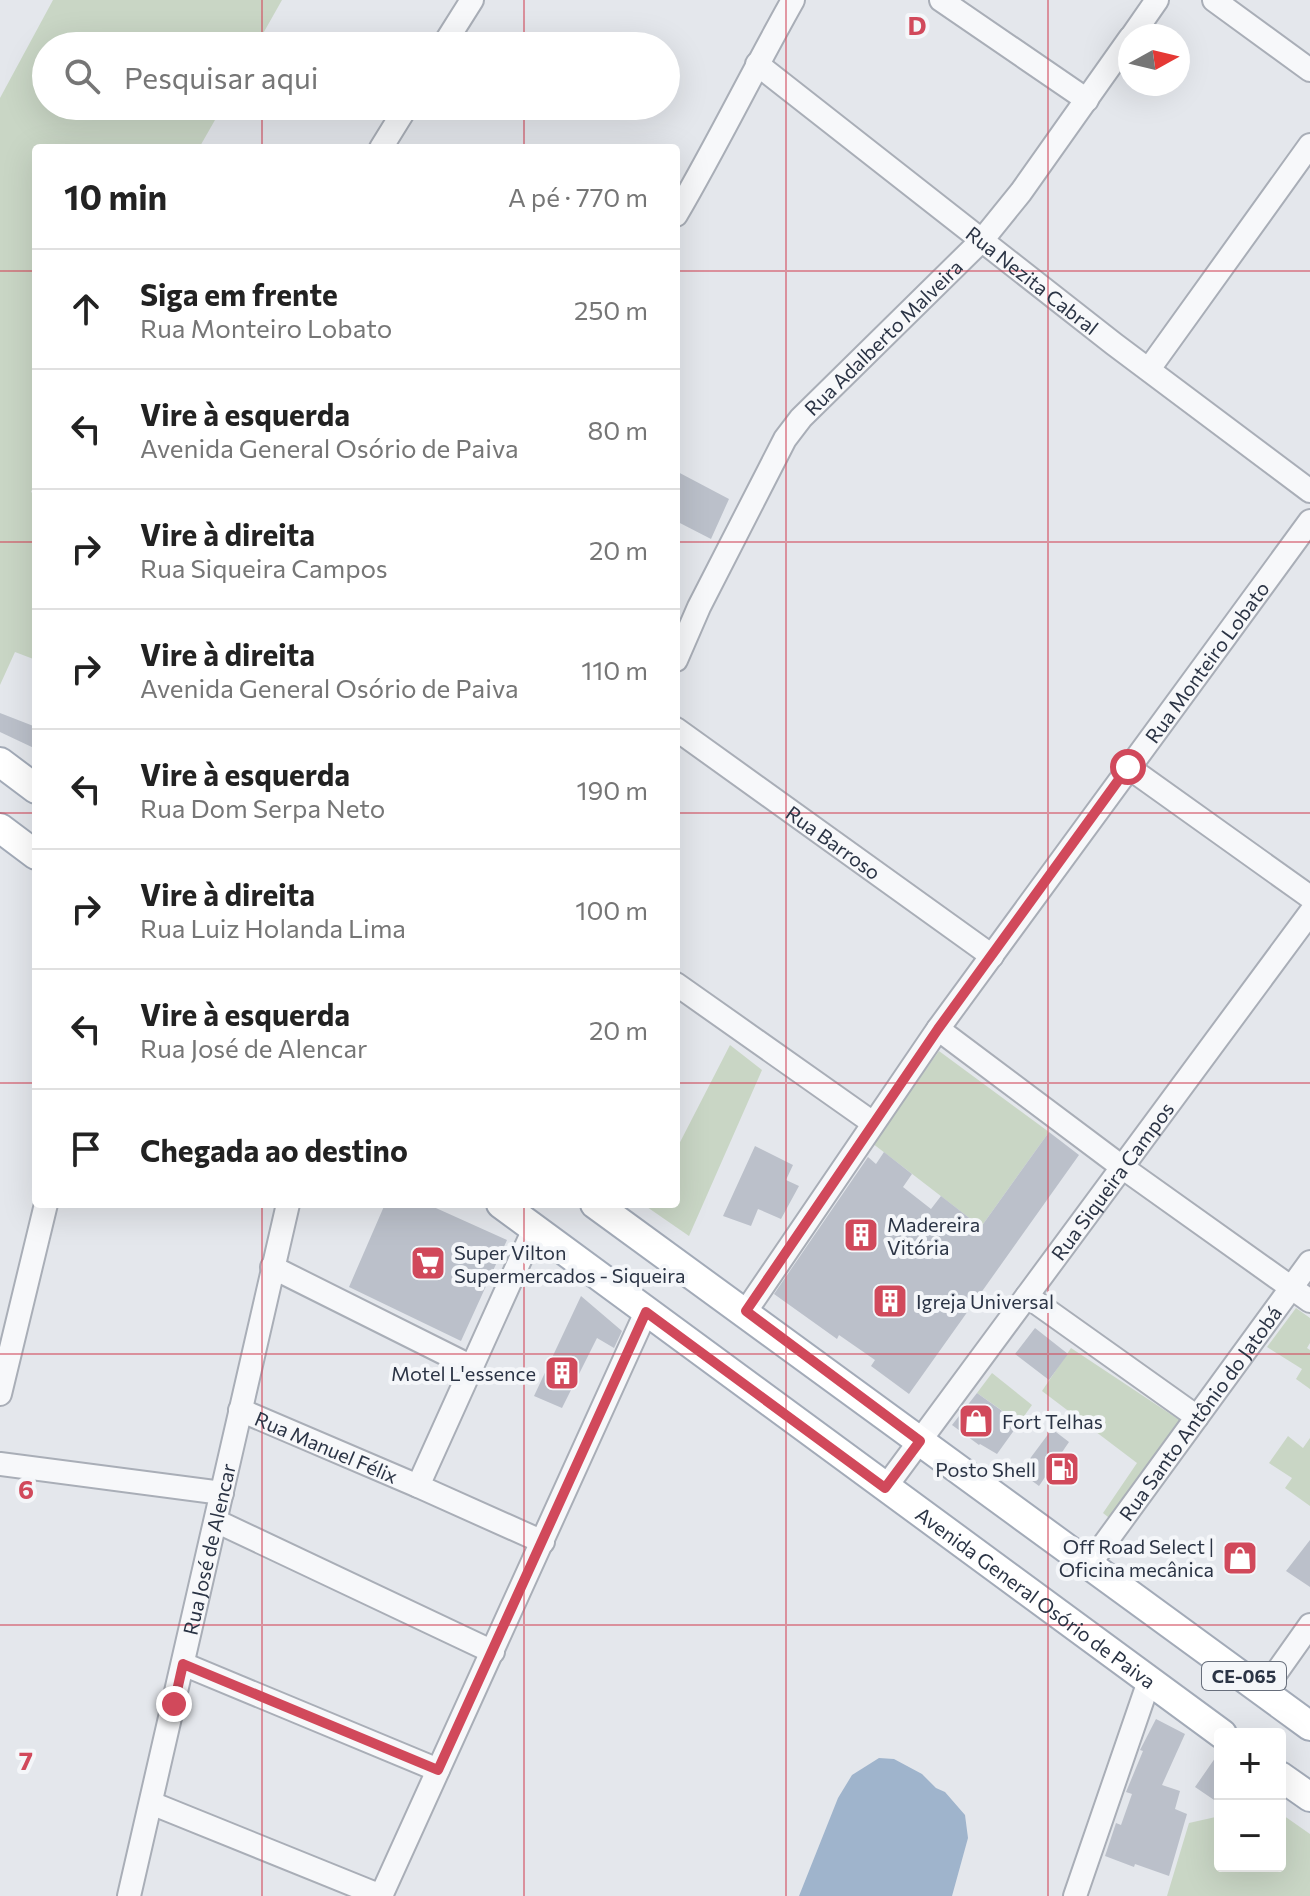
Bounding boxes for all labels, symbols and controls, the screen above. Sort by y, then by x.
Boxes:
text: D [907,9,927,40]
north arrow [1118,24,1190,96]
search box [32,32,680,120]
icon: search [60,54,104,98]
text: Pesquisar aqui [124,58,319,95]
text: 10 min [64,175,167,217]
text: A pé · 770 m [508,181,648,212]
street label: Rua Nezita Cabral [961,221,1103,339]
street label: Rua Adalberto Malveira [799,254,967,420]
text: Siga em frente [140,275,338,312]
icon: ahead [64,287,108,331]
text: 250 m [574,294,648,325]
text: Rua Monteiro Lobato [140,312,392,343]
text: Vire à esquerda [140,395,350,432]
icon: left [64,407,108,451]
text: 80 m [588,414,648,445]
text: Avenida General Osório de Paiva [140,432,519,463]
text: Vire à direita [140,515,315,552]
icon: right [64,527,108,571]
text: 20 m [589,534,648,565]
text: Rua Siqueira Campos [140,552,388,583]
street label: Rua Monteiro Lobato [1140,577,1274,747]
text: Vire à direita [140,635,315,672]
icon: right [64,647,108,691]
text: 110 m [581,654,648,685]
text: Avenida General Osório de Paiva [140,672,519,703]
route start [1110,749,1146,785]
text: Vire à esquerda [140,755,350,792]
icon: left [64,767,108,811]
text: 190 m [576,774,648,805]
text: Rua Dom Serpa Neto [140,792,385,823]
street label: Rua Barroso [782,800,885,884]
text: Vire à direita [140,875,315,912]
icon: right [64,887,108,931]
text: 100 m [575,894,648,925]
text: Rua Luiz Holanda Lima [140,912,406,943]
text: Vire à esquerda [140,995,350,1032]
icon: left [64,1007,108,1051]
text: 20 m [589,1014,648,1045]
text: Rua José de Alencar [140,1032,367,1063]
street label: Rua Siqueira Campos [1046,1097,1178,1265]
icon: arrive [64,1127,108,1171]
text: Chegada ao destino [140,1131,408,1168]
place label: Madereira Vitória [887,1212,980,1259]
building icon: Madereira Vitória [842,1216,880,1254]
place label: Super Vilton Supermercados - Siqueira [454,1240,685,1287]
supermarket icon: Super Vilton Supermercados - Siqueira [409,1244,447,1282]
building icon: Igreja Universal [871,1282,909,1320]
place label: Igreja Universal [916,1289,1054,1313]
street label: Rua Santo Antônio do Jatobá [1114,1301,1286,1525]
building icon: Motel L'essence [543,1354,581,1392]
place label: Motel L'essence [391,1361,536,1385]
shop icon: Fort Telhas [957,1402,995,1440]
street label: Rua Manuel Félix [251,1406,402,1488]
place label: Fort Telhas [1002,1409,1103,1433]
fuel station icon: Posto Shell [1043,1450,1081,1488]
place label: Posto Shell [935,1457,1036,1481]
street label: Rua José de Alencar [177,1461,240,1637]
text: 6 [18,1473,34,1504]
street label: Avenida General Osório de Paiva [911,1501,1161,1693]
place label: Off Road Select | Oficina mecânica [1059,1534,1214,1581]
shop icon: Off Road Select | Oficina mecânica [1221,1539,1259,1577]
road number: CE-065 [1202,1662,1286,1690]
route end [156,1686,192,1722]
map controls [1214,1728,1286,1872]
button: + [1214,1728,1286,1800]
text: 7 [19,1744,33,1775]
button: − [1214,1800,1286,1872]

